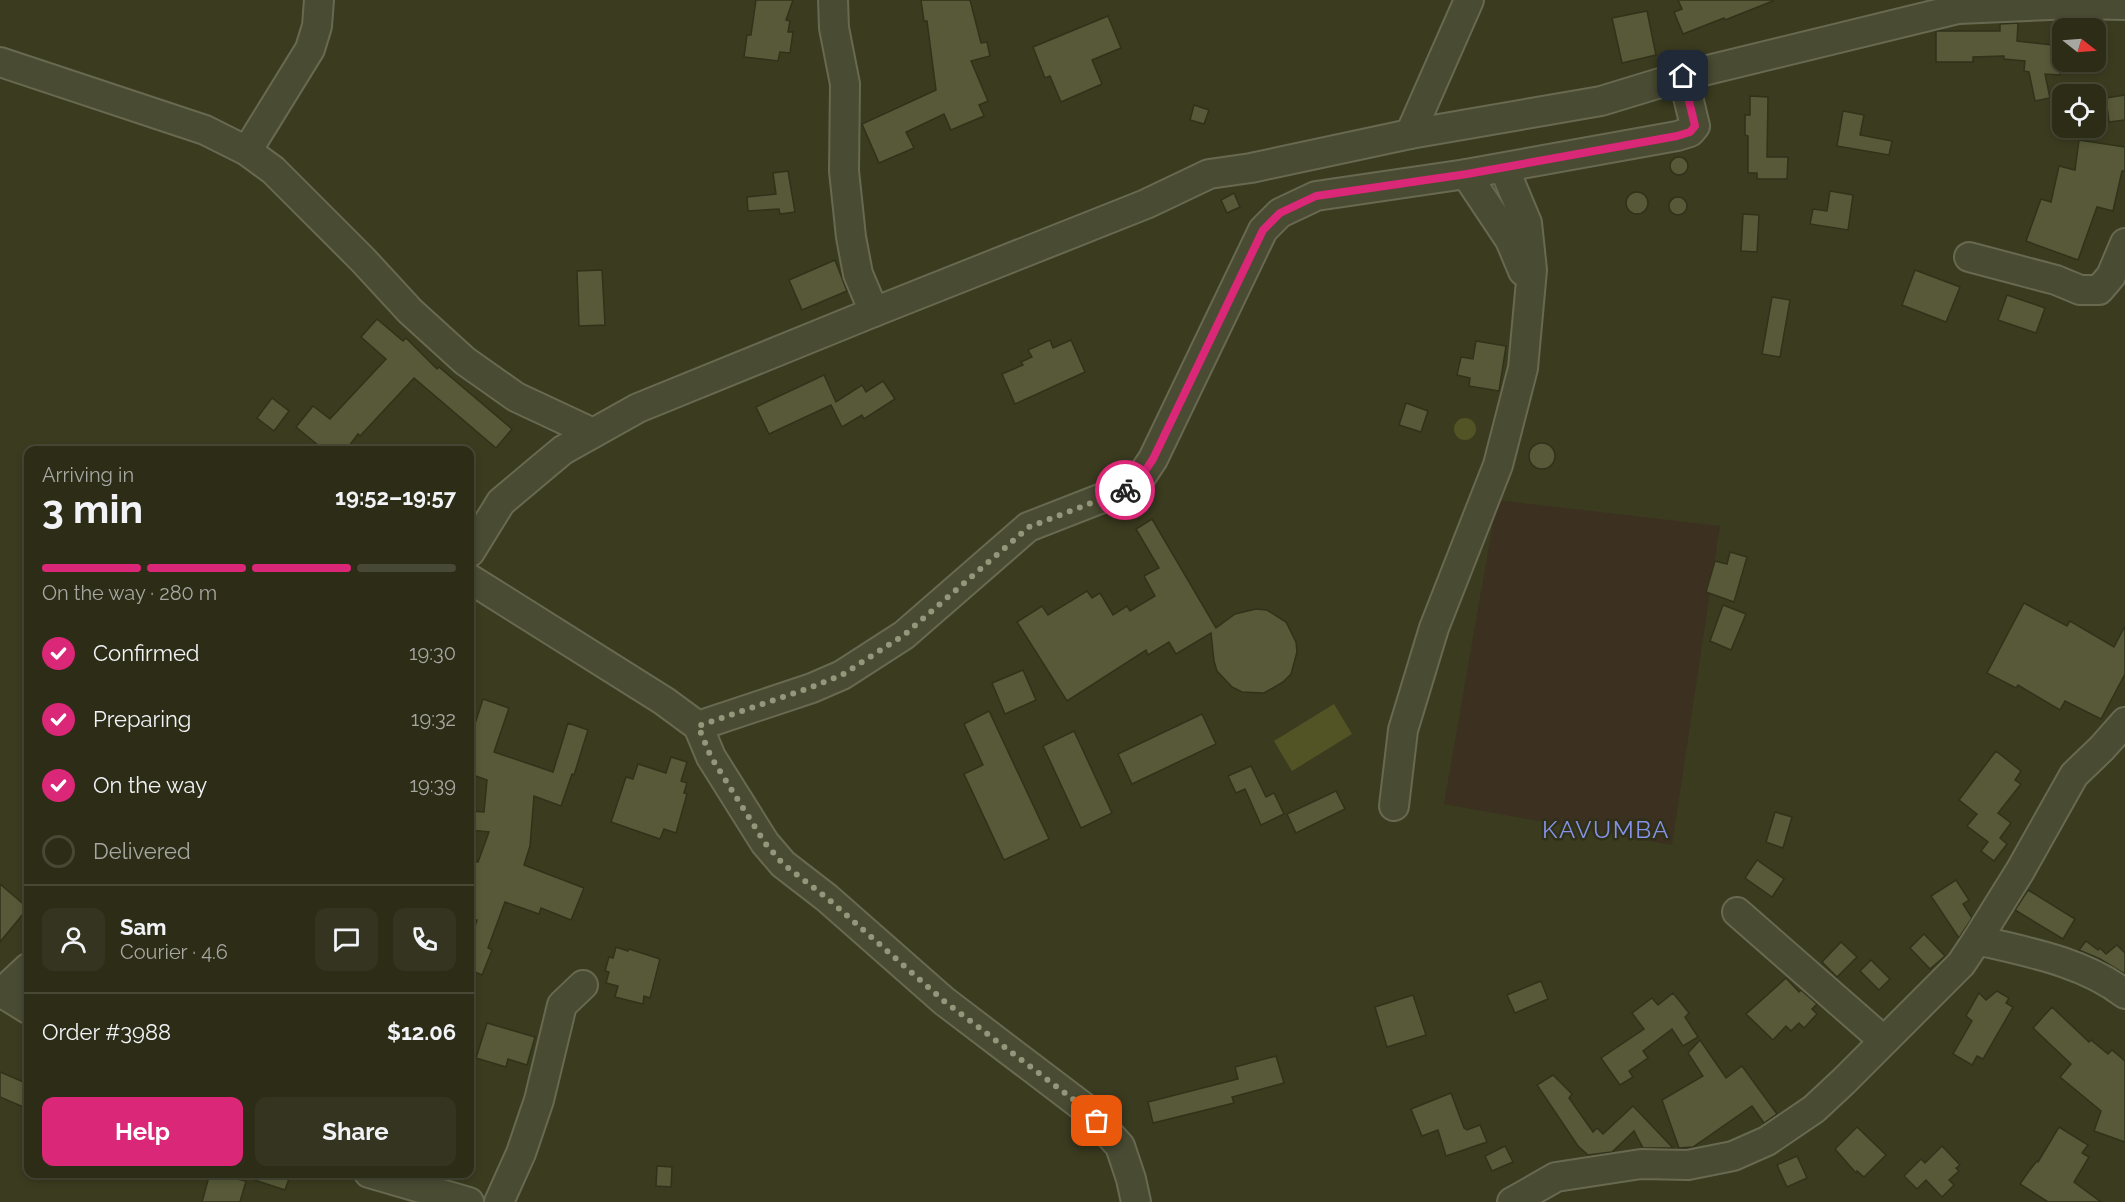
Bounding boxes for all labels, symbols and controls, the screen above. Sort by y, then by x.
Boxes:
north arrow [2052,18,2106,72]
map controls [2052,18,2106,138]
pin [1657,50,1708,101]
icon: home [1666,59,1699,92]
button: locate [2052,84,2106,138]
courier [1095,460,1155,520]
text: Arriving in [42,463,134,487]
icon: bike [1109,474,1142,507]
text: 19:52–19:57 [335,484,456,510]
text: 3 min [42,486,143,532]
text: On the way · 280 m [42,581,217,605]
icon: check [42,637,75,670]
text: Confirmed [93,640,200,666]
text: 19:30 [409,641,456,665]
icon: check [42,703,75,736]
text: Preparing [93,706,191,732]
text: 19:32 [411,707,456,731]
icon: check [42,769,75,802]
text: On the way [93,772,207,798]
text: 19:39 [410,773,456,797]
district label: KAVUMBA [1542,815,1670,844]
text: Delivered [93,838,191,864]
button: person [42,908,105,971]
button: chat [315,908,378,971]
button: phone [393,908,456,971]
text: Sam [120,914,167,940]
text: Courier · 4.6 [120,940,228,964]
text: Order #3988 [42,1019,171,1045]
text: $12.06 [387,1019,456,1045]
pin [1071,1095,1122,1146]
button: Help [42,1097,243,1166]
button: Share [255,1097,456,1166]
icon: bag [1080,1104,1113,1137]

